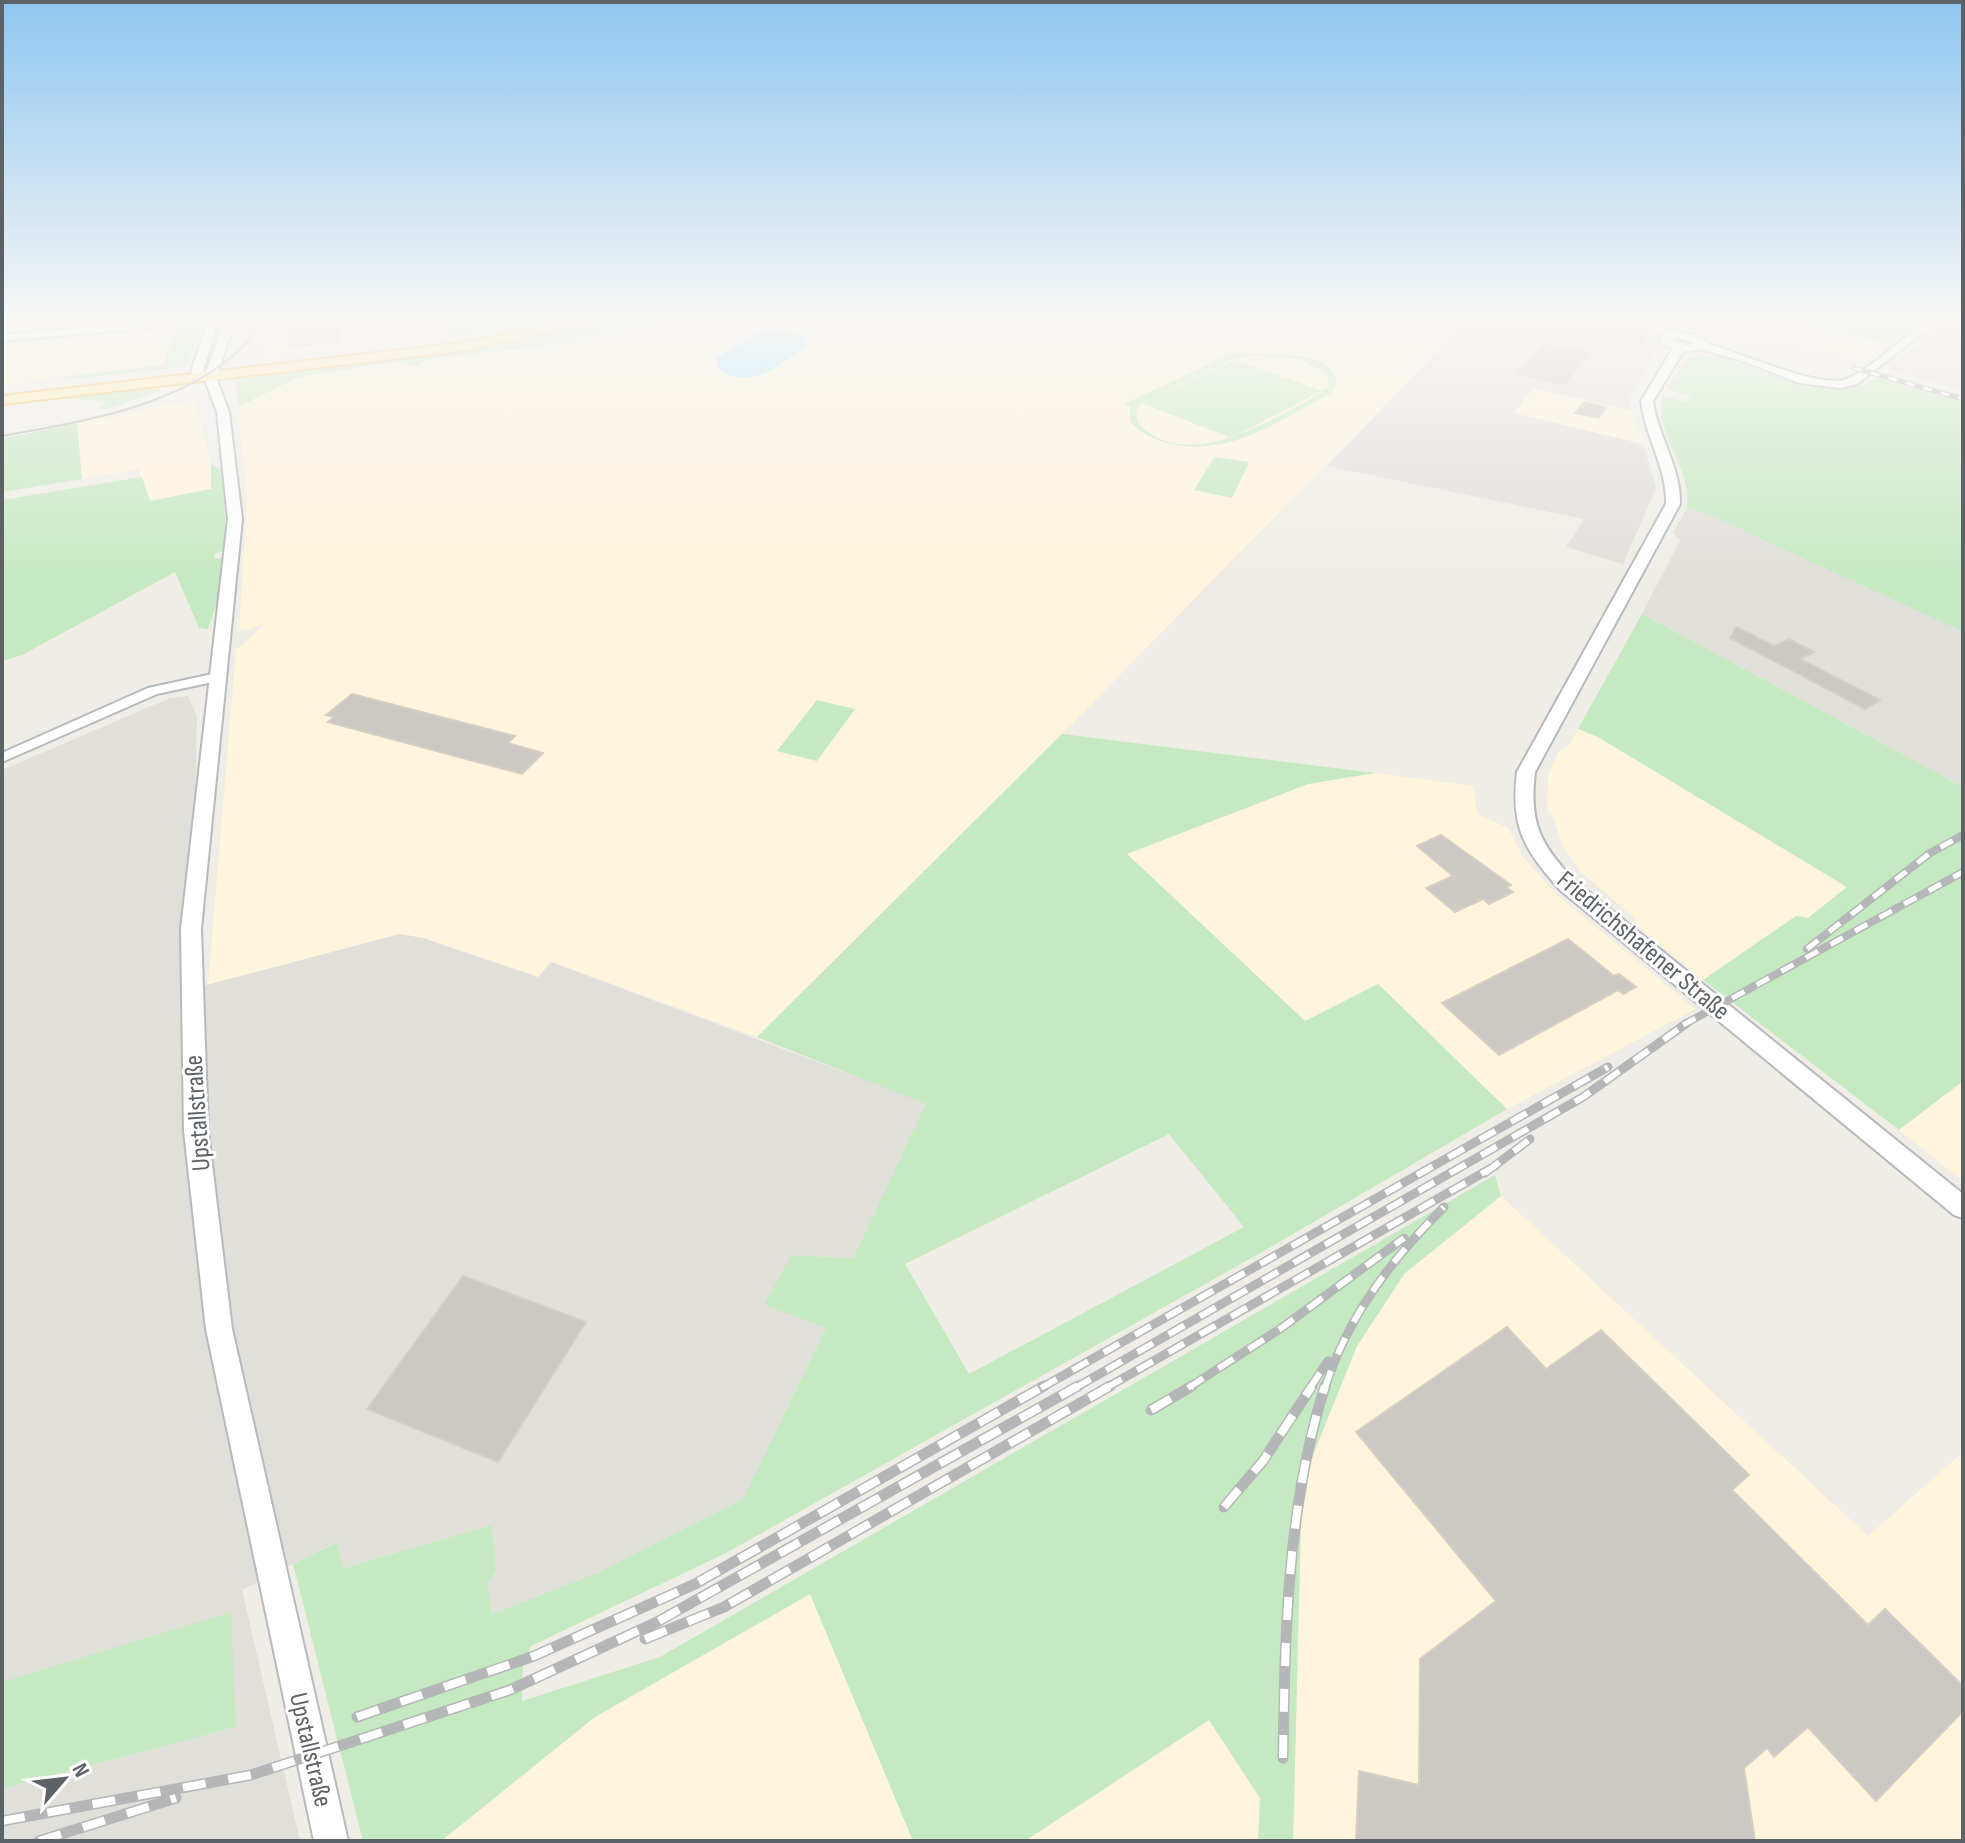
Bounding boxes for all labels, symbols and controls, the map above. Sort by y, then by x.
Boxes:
street label: Friedrichshafener Straße [1550,865,1736,1027]
street label: Upstallstraße [178,1054,218,1172]
street label: Upstallstraße [282,1690,338,1810]
north arrow [24,1739,104,1819]
text: N [66,1759,95,1782]

